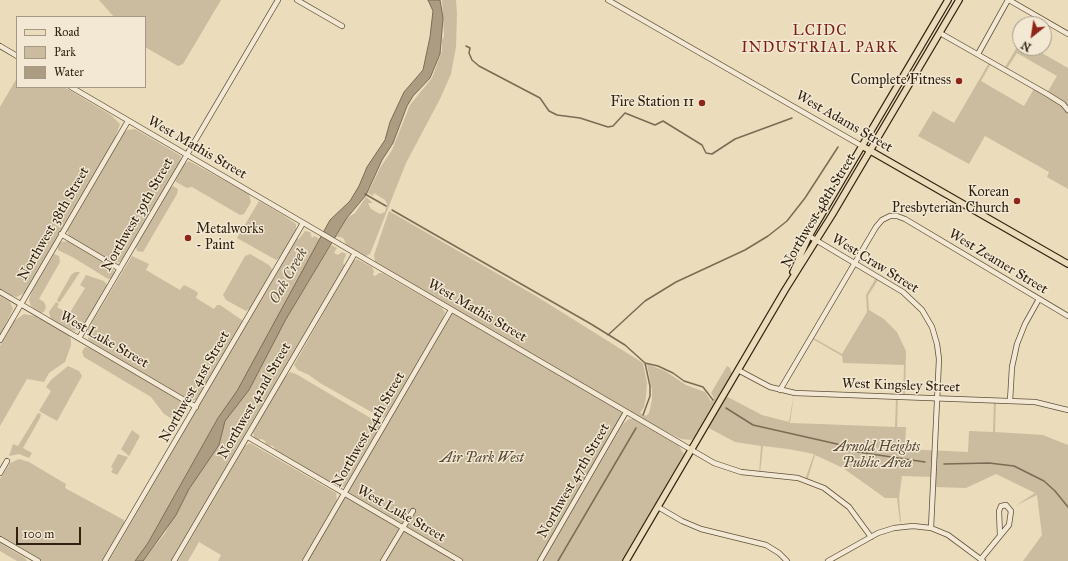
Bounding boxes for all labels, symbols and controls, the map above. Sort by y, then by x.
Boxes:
legend [16,16,146,88]
north arrow [1012,16,1052,56]
district label: LCIDC INDUSTRIAL PARK [741,22,899,57]
text: Road [54,25,80,39]
text: N [1019,38,1034,54]
text: Park [54,45,76,59]
text: Water [54,65,84,79]
place label: Complete Fitness [851,73,951,89]
marker: Complete Fitness [954,76,964,86]
street label: West Adams Street [793,88,895,156]
place label: Fire Station 11 [611,95,694,111]
marker: Fire Station 11 [697,98,707,108]
street label: West Mathis Street [145,113,249,183]
street label: Northwest 48th Street [778,151,860,271]
street label: Northwest 39th Street [99,155,177,275]
street label: Northwest 38th Street [15,164,93,284]
place label: Korean Presbyterian Church [892,185,1009,218]
marker: Korean Presbyterian Church [1012,196,1022,206]
place label: Metalworks - Paint [196,222,264,254]
street label: West Zeamer Street [945,226,1051,298]
street label: West Craw Street [828,231,922,297]
marker: Metalworks - Paint [183,233,193,243]
water label: Oak Creek [266,245,312,307]
street label: West Mathis Street [425,276,529,346]
street label: West Luke Street [57,308,151,372]
street label: Northwest 41st Street [156,328,234,446]
street label: Northwest 42nd Street [215,340,295,462]
street label: Northwest 44th Street [329,369,409,491]
street label: West Kingsley Street [842,376,960,396]
street label: Northwest 47th Street [534,421,614,541]
park label: Arnold Heights Public Area [834,440,920,472]
park label: Air Park West [440,451,524,467]
street label: West Luke Street [354,482,448,546]
scale bar [18,519,83,545]
text: 100 m [23,527,54,541]

